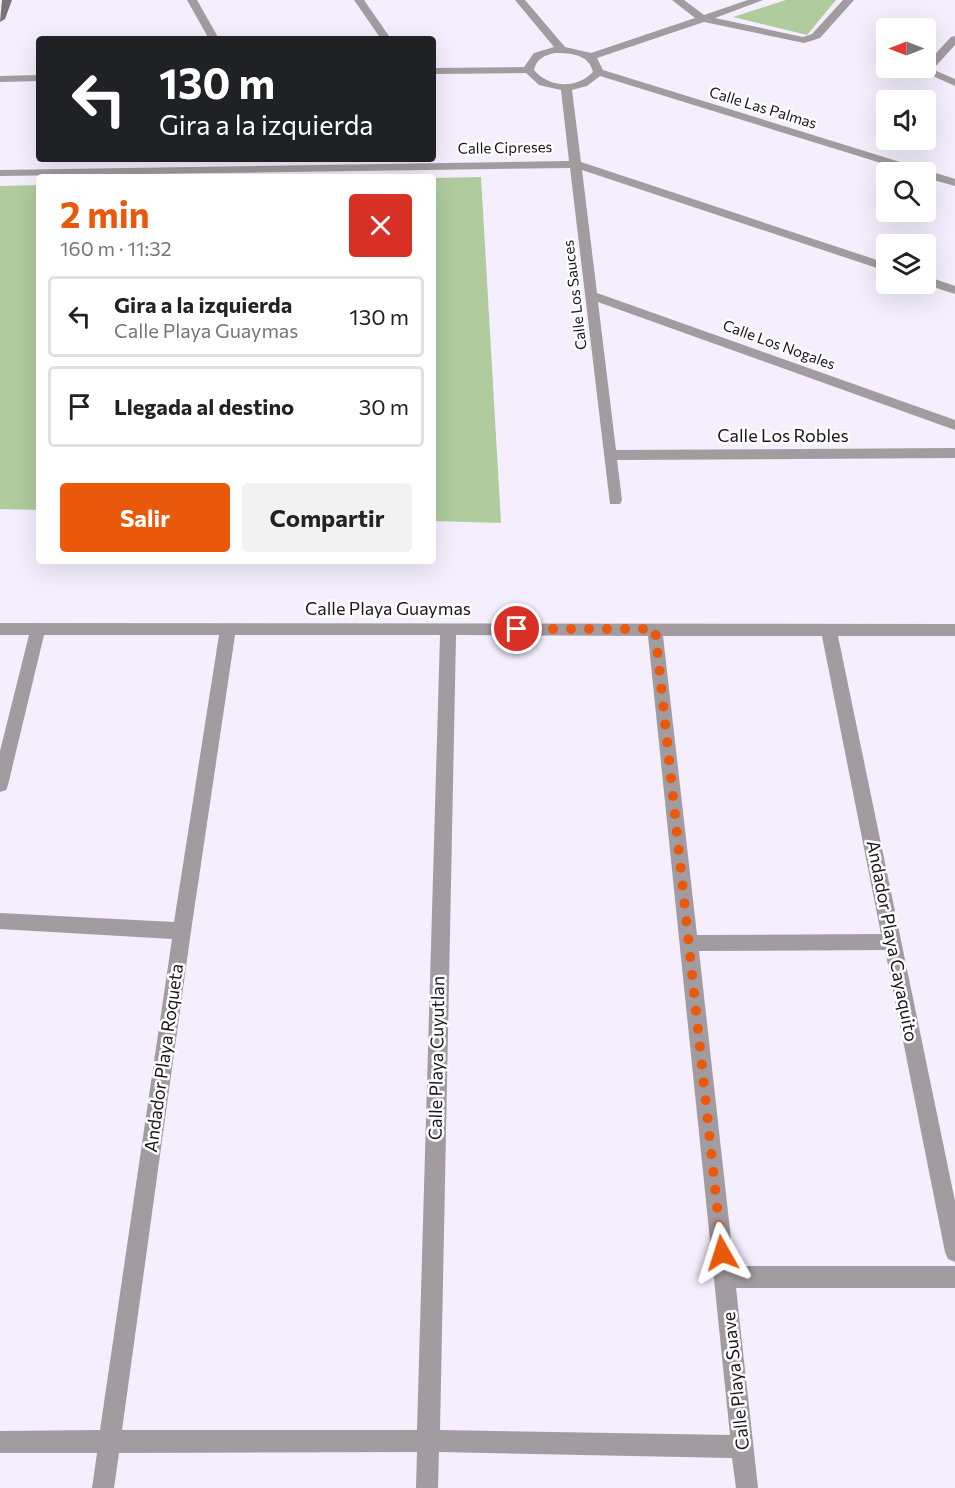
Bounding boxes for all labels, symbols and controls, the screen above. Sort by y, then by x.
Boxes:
north arrow [876,18,936,78]
map controls [876,18,936,294]
text: 130 m [159,56,275,108]
icon: left [60,60,138,138]
street label: Calle Las Palmas [707,82,819,132]
button: sound [876,90,936,150]
text: Gira a la izquierda [159,108,373,141]
street label: Calle Cipreses [457,137,553,157]
button: search [876,162,936,222]
text: 2 min [60,191,150,235]
button: close [349,194,412,257]
button: layers [876,234,936,294]
text: 160 m · 11:32 [60,236,172,260]
street label: Calle Los Sauces [558,239,590,351]
text: Gira a la izquierda [114,291,292,318]
icon: left [63,300,96,333]
text: 130 m [349,303,409,330]
street label: Calle Los Nogales [721,315,838,373]
text: Calle Playa Guaymas [114,318,298,342]
icon: arrive [63,390,96,423]
text: Llegada al destino [114,393,294,420]
text: 30 m [359,393,409,420]
street label: Calle Los Robles [717,424,849,446]
button: Salir [60,483,230,552]
button: Compartir [242,483,412,552]
street label: Calle Playa Guaymas [305,597,471,619]
pin [491,603,542,654]
icon: arrive [500,612,533,645]
street label: Andador Playa Cayaquito [863,838,923,1043]
street label: Andador Playa Roqueta [139,962,187,1154]
street label: Calle Playa Cuyutlan [424,976,448,1140]
position arrow [690,1221,754,1285]
street label: Calle Playa Suave [717,1311,753,1451]

